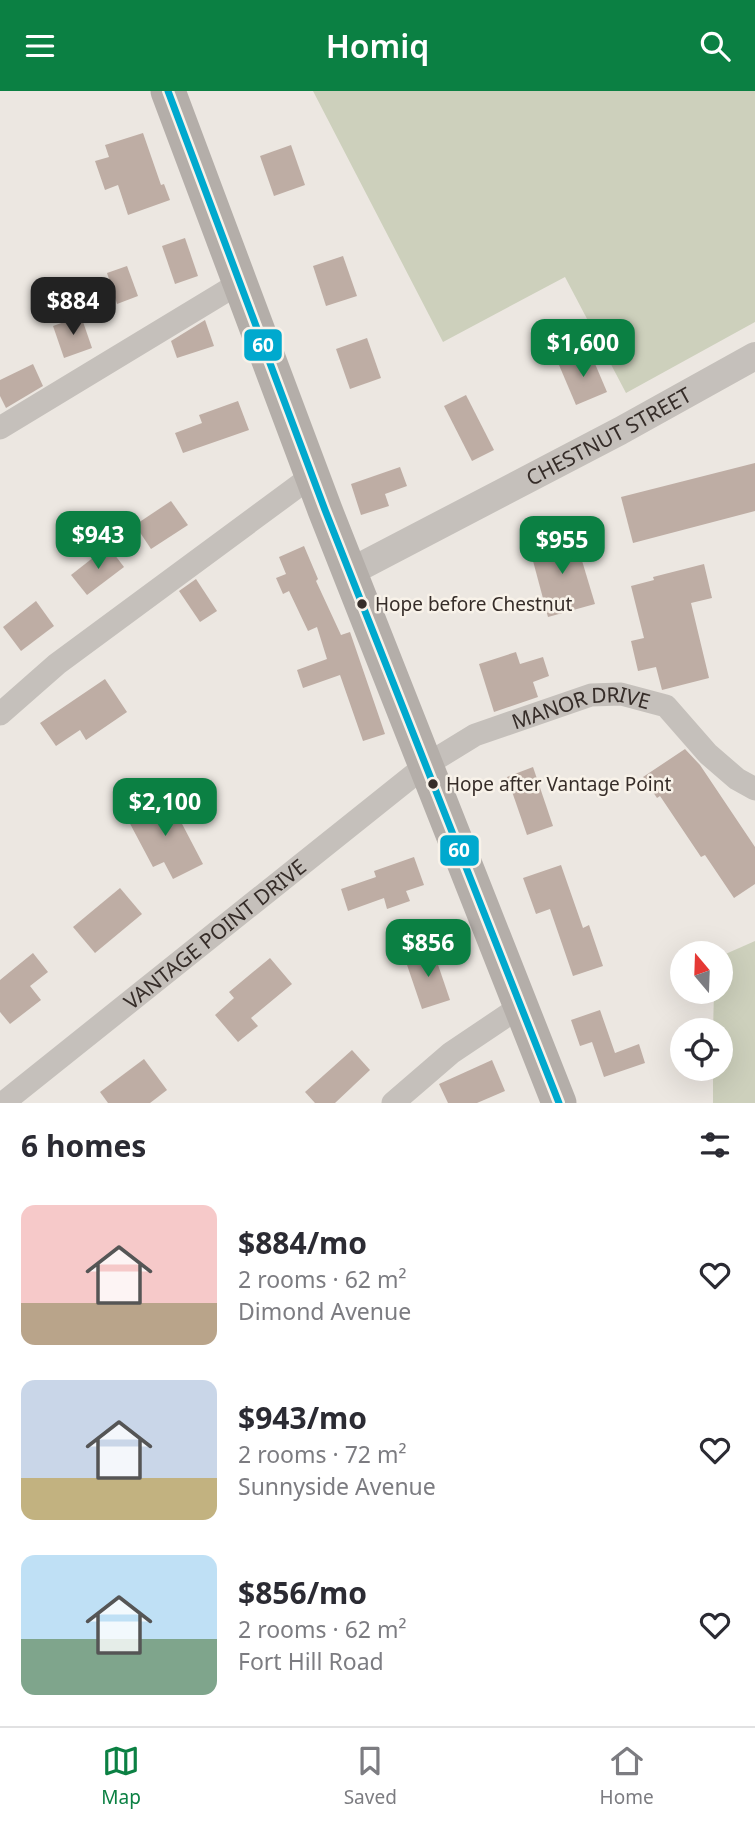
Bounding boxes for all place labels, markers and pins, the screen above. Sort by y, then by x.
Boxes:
pin: $884 [32,278,114,337]
pin: $1,600 [526,320,640,379]
pin: $943 [57,511,139,571]
pin: $955 [521,517,603,576]
place label: Hope before Chestnut [375,591,572,617]
marker: Hope before Chestnut [355,597,369,611]
place label: Hope after Vantage Point [446,771,671,797]
marker: Hope after Vantage Point [426,777,440,791]
pin: $2,100 [108,779,222,838]
pin: $856 [387,919,469,979]

